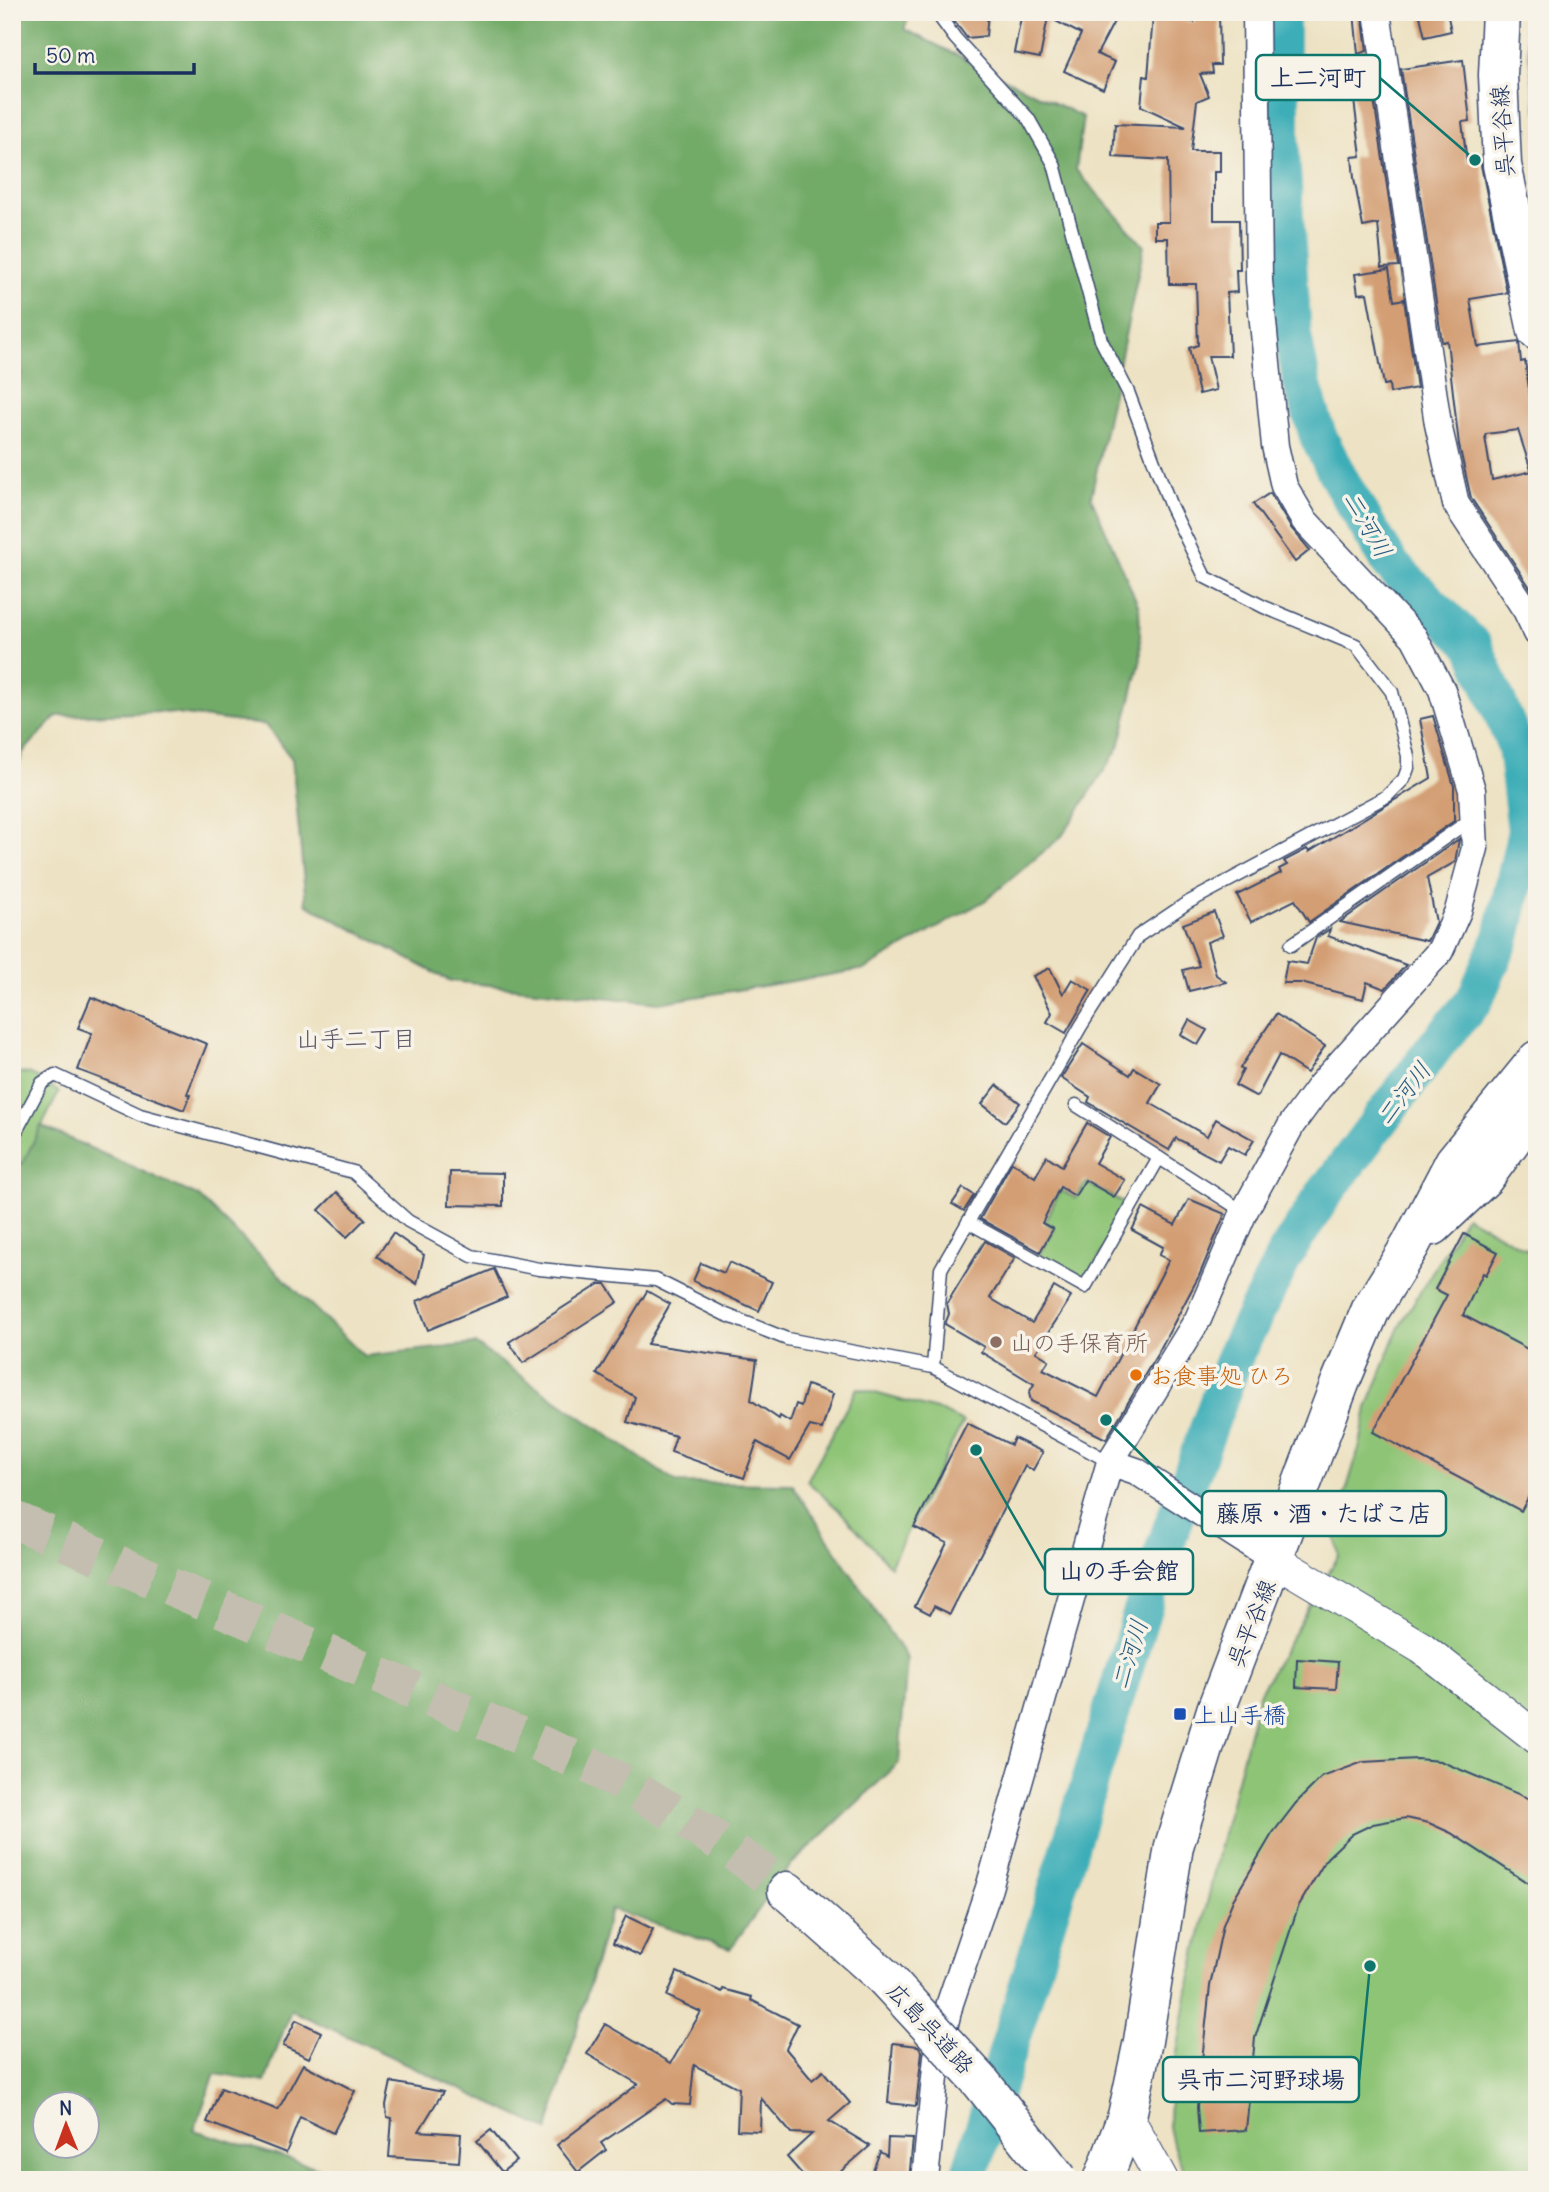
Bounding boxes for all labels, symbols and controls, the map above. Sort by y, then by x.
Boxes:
scale bar [35,32,194,76]
text: 50 m [46,42,95,69]
callout: 上二河町 [1256,55,1380,100]
text: 上二河町 [1270,62,1366,92]
street label: 呉平谷線 [1484,84,1520,178]
water label: 二河川 [1337,485,1399,563]
district label: 山手二丁目 [296,1023,416,1053]
water label: 二河川 [1369,1055,1437,1131]
place label: 山の手保育所 [1010,1328,1148,1357]
marker: 山の手保育所 [988,1334,1004,1350]
place label: お食事処 ひろ [1150,1361,1293,1390]
marker: お食事処 ひろ [1128,1367,1144,1383]
callout: 藤原・酒・たばこ店 [1202,1491,1446,1536]
text: 藤原・酒・たばこ店 [1216,1498,1432,1528]
callout: 山の手会館 [1045,1549,1193,1594]
text: 山の手会館 [1059,1555,1179,1585]
street label: 呉平谷線 [1220,1575,1282,1671]
water label: 二河川 [1104,1615,1154,1693]
place label: 上山手橋 [1194,1700,1286,1729]
marker: 上山手橋 [1172,1706,1188,1722]
street label: 広島呉道路 [881,1976,981,2080]
callout: 呉市二河野球場 [1163,2057,1359,2102]
text: 呉市二河野球場 [1177,2064,1345,2094]
north arrow [32,2090,102,2160]
text: N [59,2096,72,2120]

